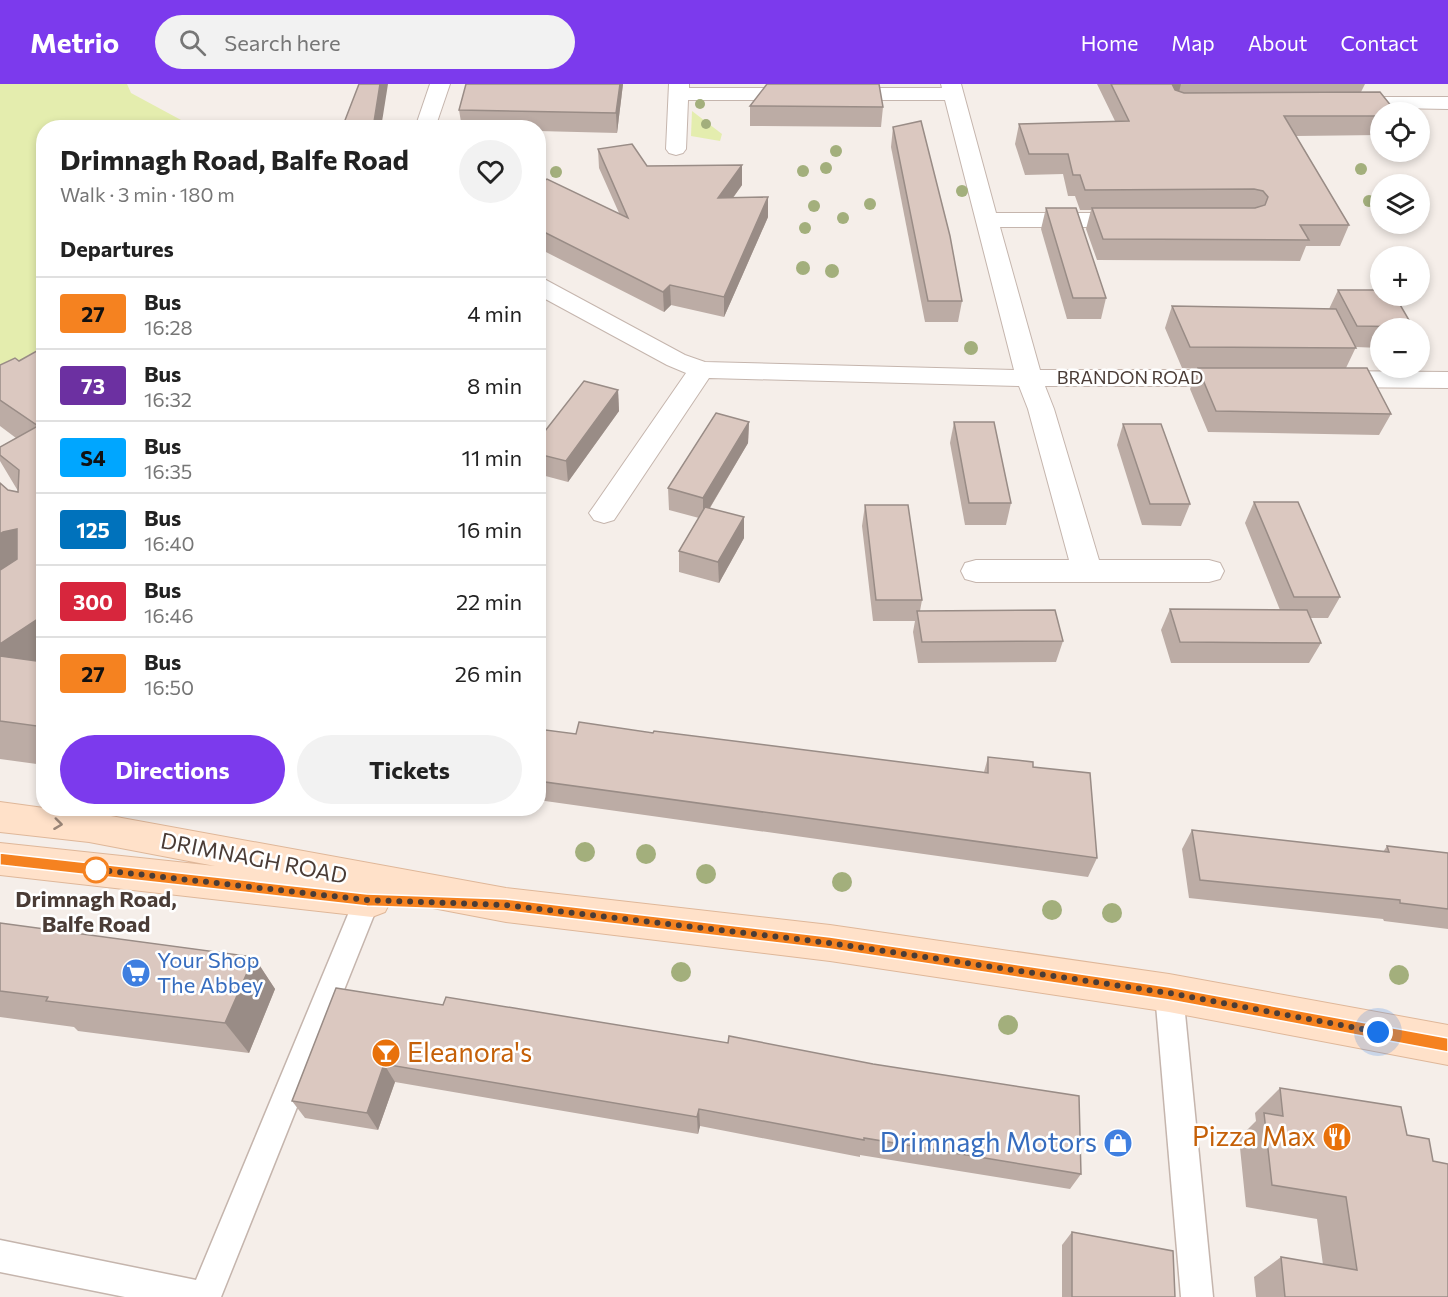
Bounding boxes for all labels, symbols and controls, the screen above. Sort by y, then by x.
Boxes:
search box [155,15,575,69]
text: Metrio [30,25,119,59]
icon: search [176,26,209,59]
text: Search here [224,29,341,56]
text: Home [1081,30,1138,55]
text: Map [1171,30,1215,55]
text: About [1248,30,1307,55]
text: Contact [1340,30,1418,55]
map controls [1370,102,1430,378]
button: locate [1370,102,1430,162]
button: heart [459,140,522,203]
text: Drimnagh Road, Balfe Road [60,142,409,176]
button: layers [1370,174,1430,234]
text: Walk · 3 min · 180 m [60,182,235,206]
text: Departures [60,235,174,262]
button: + [1370,246,1430,306]
text: Bus [144,288,181,315]
text: 4 min [467,300,522,327]
text: 27 [81,301,105,326]
text: 16:28 [144,315,193,339]
button: − [1370,318,1430,378]
text: Bus [144,360,181,387]
street label: BRANDON ROAD [1057,366,1203,388]
text: 8 min [467,372,522,399]
text: 73 [81,373,105,398]
text: 16:32 [144,387,192,411]
text: Bus [144,432,181,459]
text: 11 min [462,444,522,471]
text: S4 [80,445,106,470]
text: 16:35 [144,459,192,483]
text: Bus [144,504,181,531]
text: 16 min [458,516,522,543]
text: 125 [76,517,110,542]
text: 16:40 [144,531,194,555]
text: Bus [144,576,181,603]
text: 22 min [456,588,522,615]
text: 300 [73,589,113,614]
text: 16:46 [144,603,194,627]
text: Bus [144,648,181,675]
text: 26 min [455,660,522,687]
text: 27 [81,661,105,686]
text: 16:50 [144,675,194,699]
button: Directions [60,735,285,804]
button: Tickets [297,735,522,804]
one-way arrow [54,817,63,829]
street label: DRIMNAGH ROAD [159,826,350,889]
marker: Drimnagh Road, Balfe Road [83,857,109,883]
place label: Drimnagh Road, Balfe Road [15,885,177,937]
place label: Your Shop The Abbey [157,946,263,998]
supermarket icon: Your Shop The Abbey [120,957,152,989]
your location [1363,1017,1393,1047]
place label: Eleanora's [407,1035,532,1068]
bar icon: Eleanora's [370,1037,402,1069]
place label: Pizza Max [1192,1119,1316,1152]
restaurant icon: Pizza Max [1321,1121,1353,1153]
place label: Drimnagh Motors [880,1125,1097,1158]
shop icon: Drimnagh Motors [1102,1127,1134,1159]

